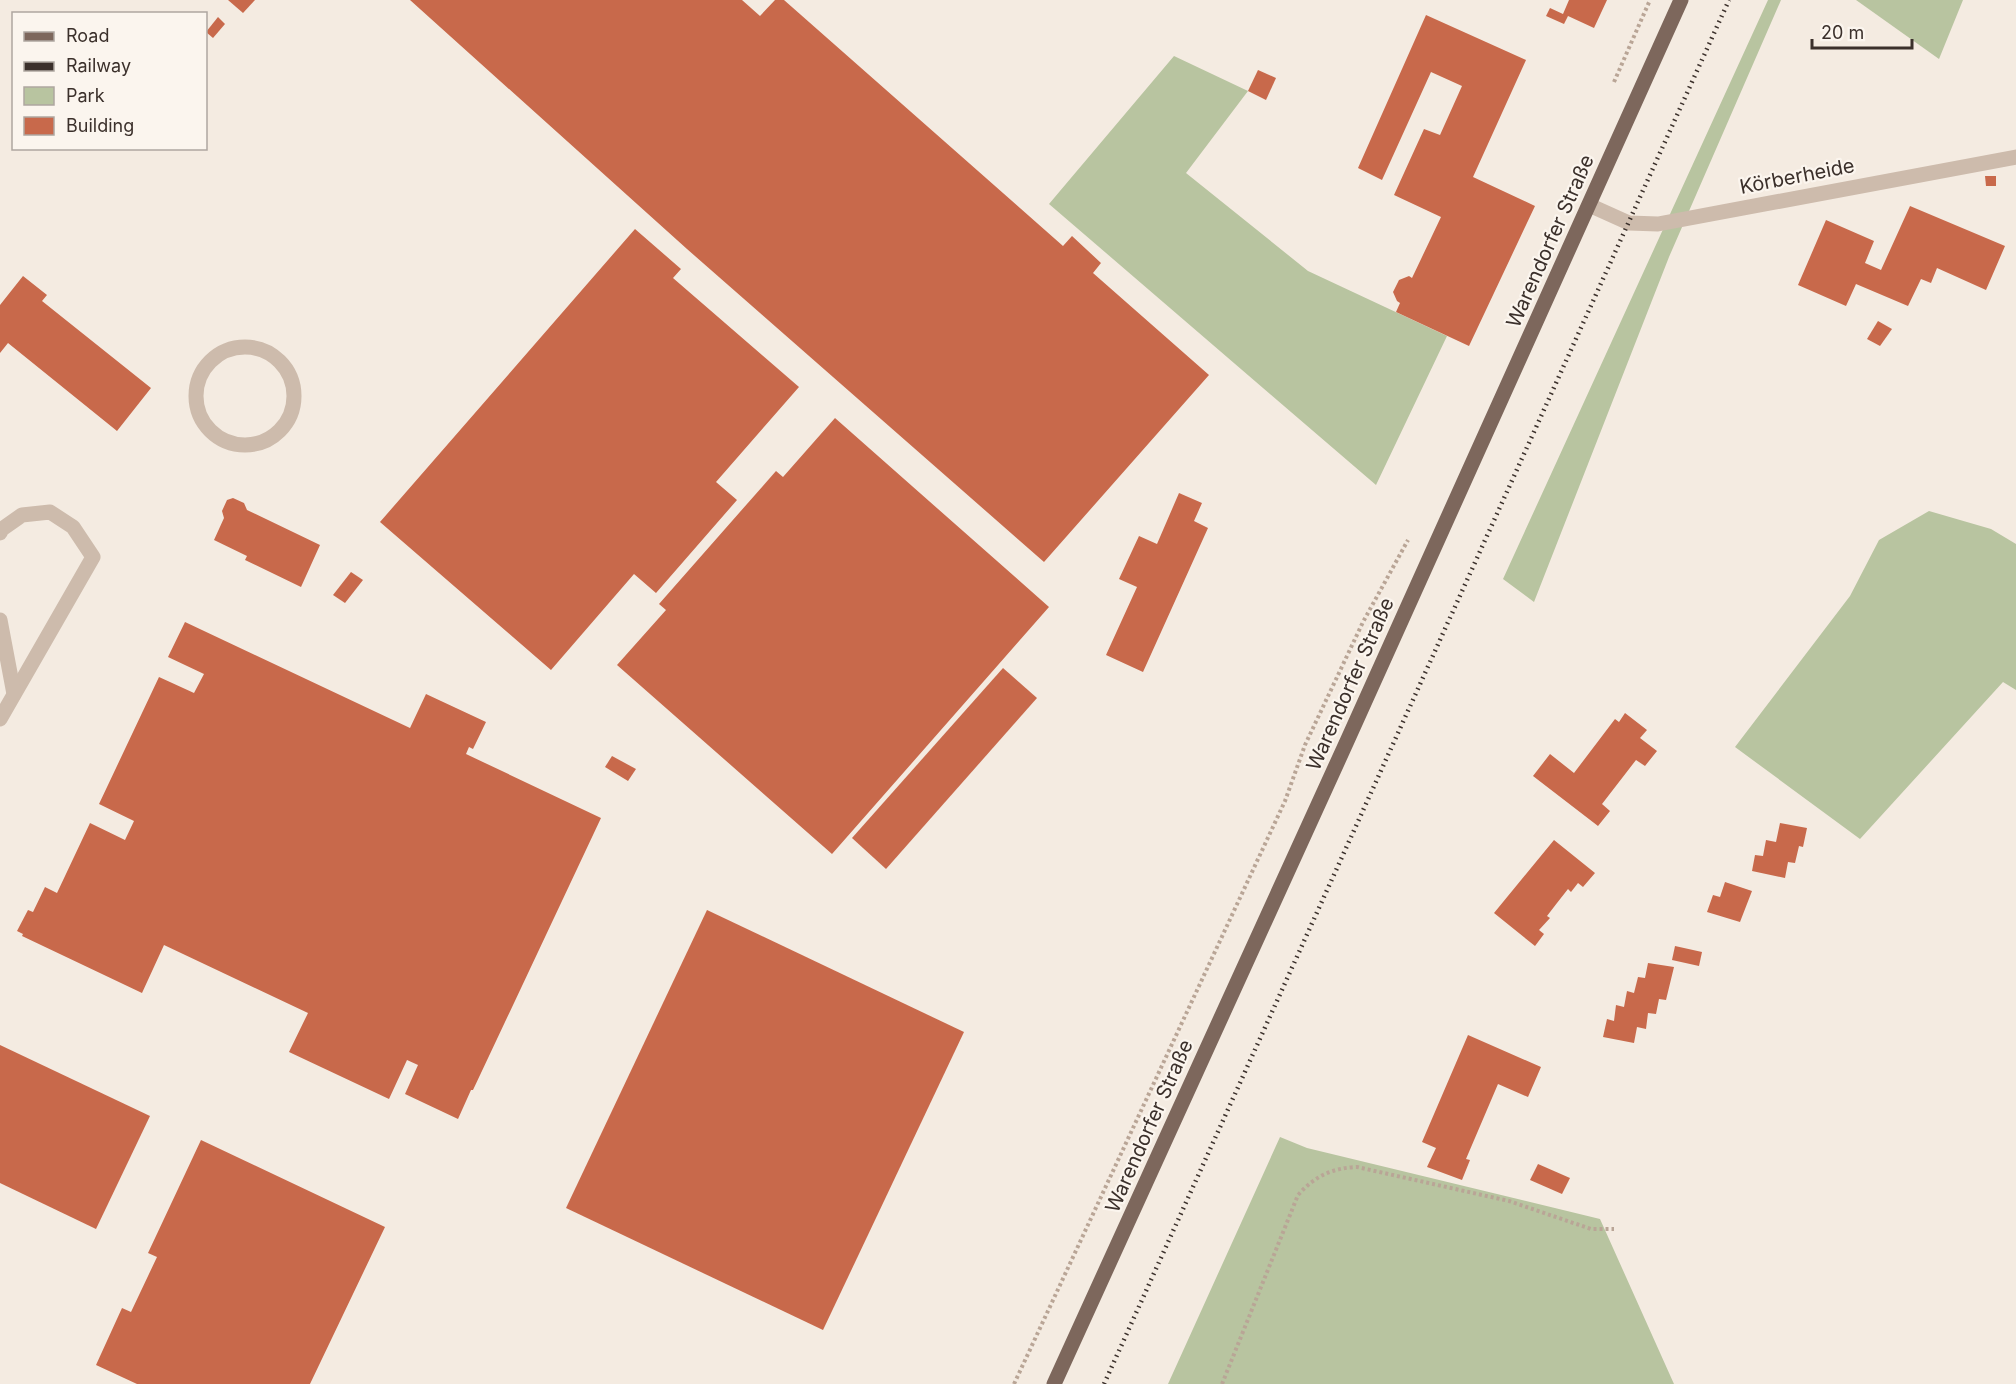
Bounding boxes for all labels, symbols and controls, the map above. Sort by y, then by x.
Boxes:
legend [12,12,207,150]
scale bar [1812,12,1912,50]
text: 20 m [1821,22,1864,43]
text: Road [66,25,109,46]
text: Railway [66,55,131,76]
text: Park [66,85,105,106]
text: Building [66,115,134,136]
street label: Warendorfer Straße [1501,151,1599,331]
street label: Körberheide [1738,153,1856,199]
street label: Warendorfer Straße [1301,594,1399,774]
street label: Warendorfer Straße [1100,1036,1198,1216]

